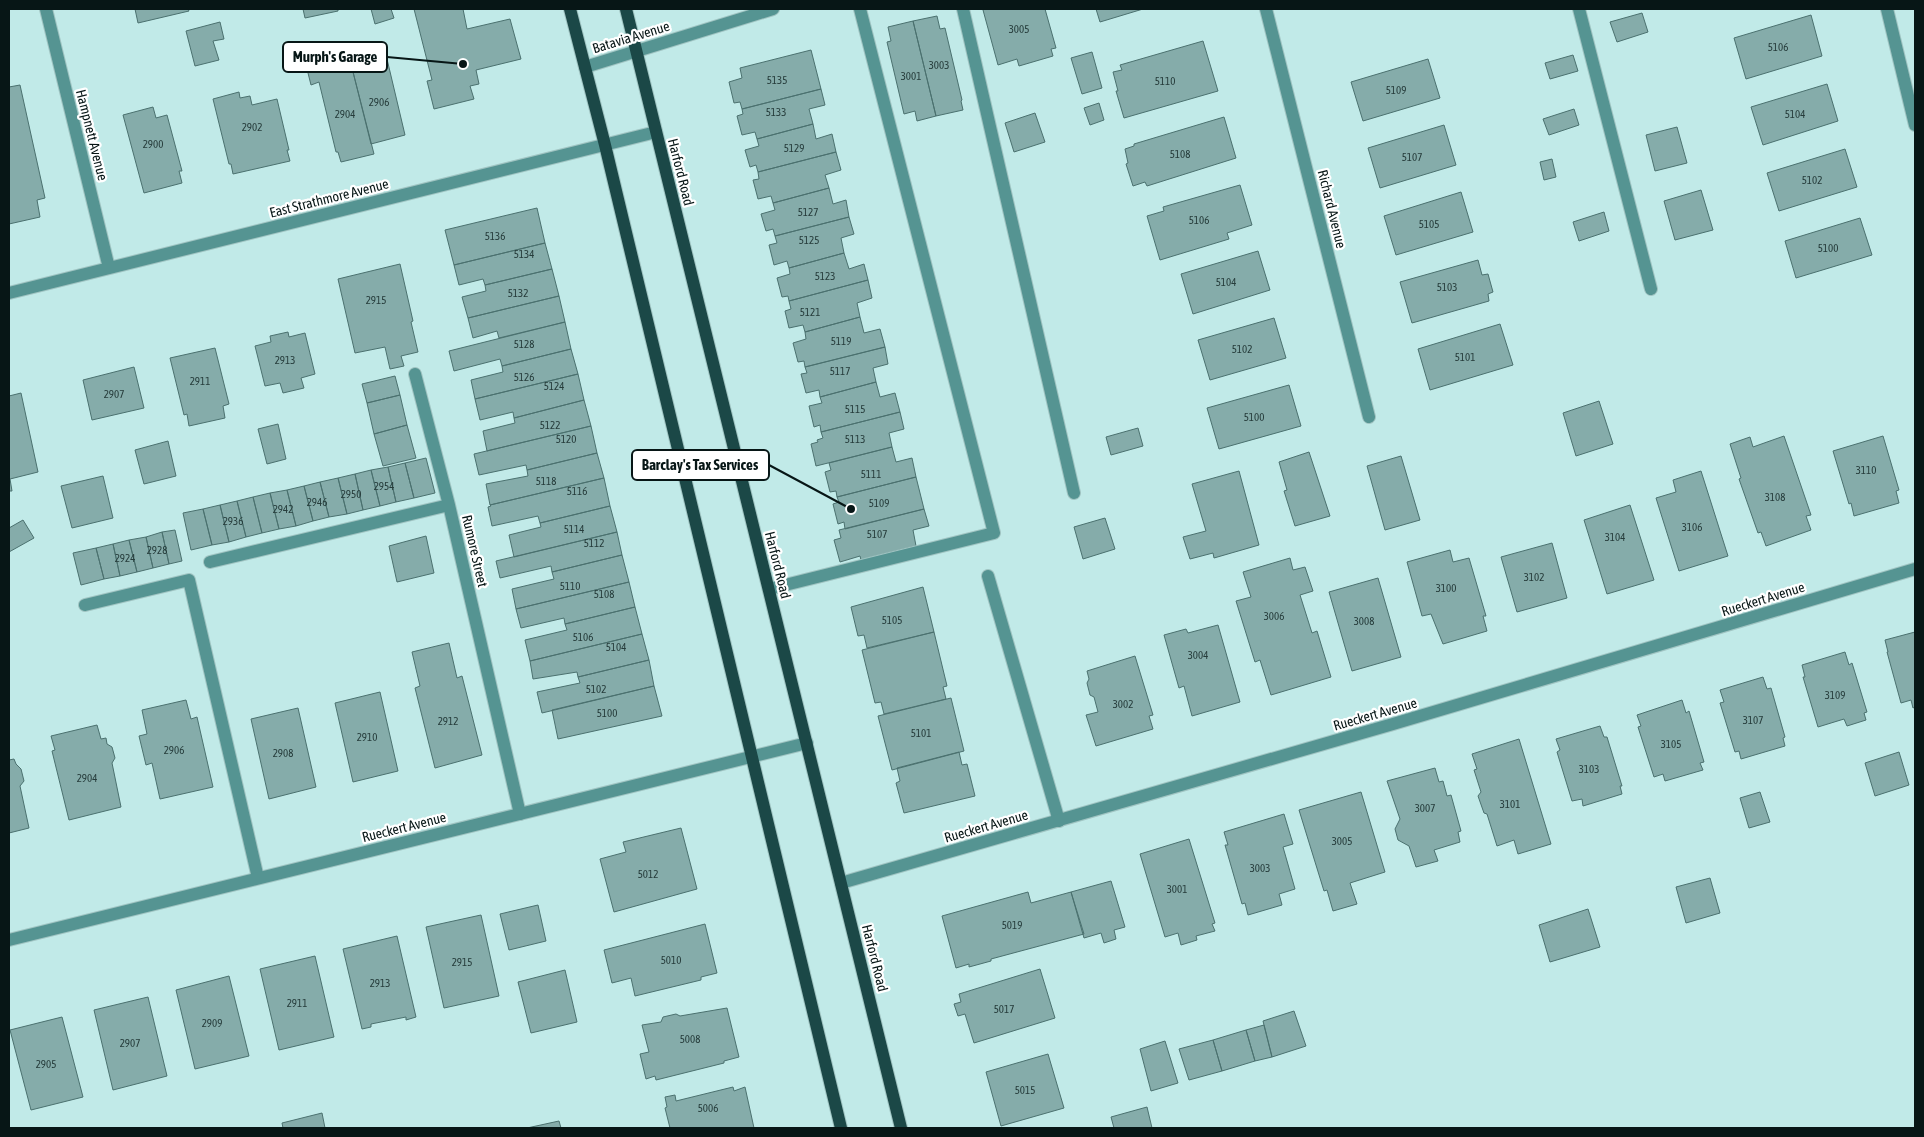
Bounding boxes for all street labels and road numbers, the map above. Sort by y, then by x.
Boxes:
street label: Batavia Avenue [590,18,672,56]
street label: Hampnett Avenue [73,88,111,182]
street label: Harford Road [665,137,697,207]
street label: Richard Avenue [1315,168,1349,250]
street label: East Strathmore Avenue [268,175,390,221]
street label: Rumore Street [459,513,491,589]
street label: Harford Road [762,530,794,600]
street label: Rueckert Avenue [1719,579,1807,619]
street label: Rueckert Avenue [1331,694,1419,734]
street label: Rueckert Avenue [942,806,1030,846]
street label: Rueckert Avenue [360,809,448,845]
street label: Harford Road [859,923,891,993]

